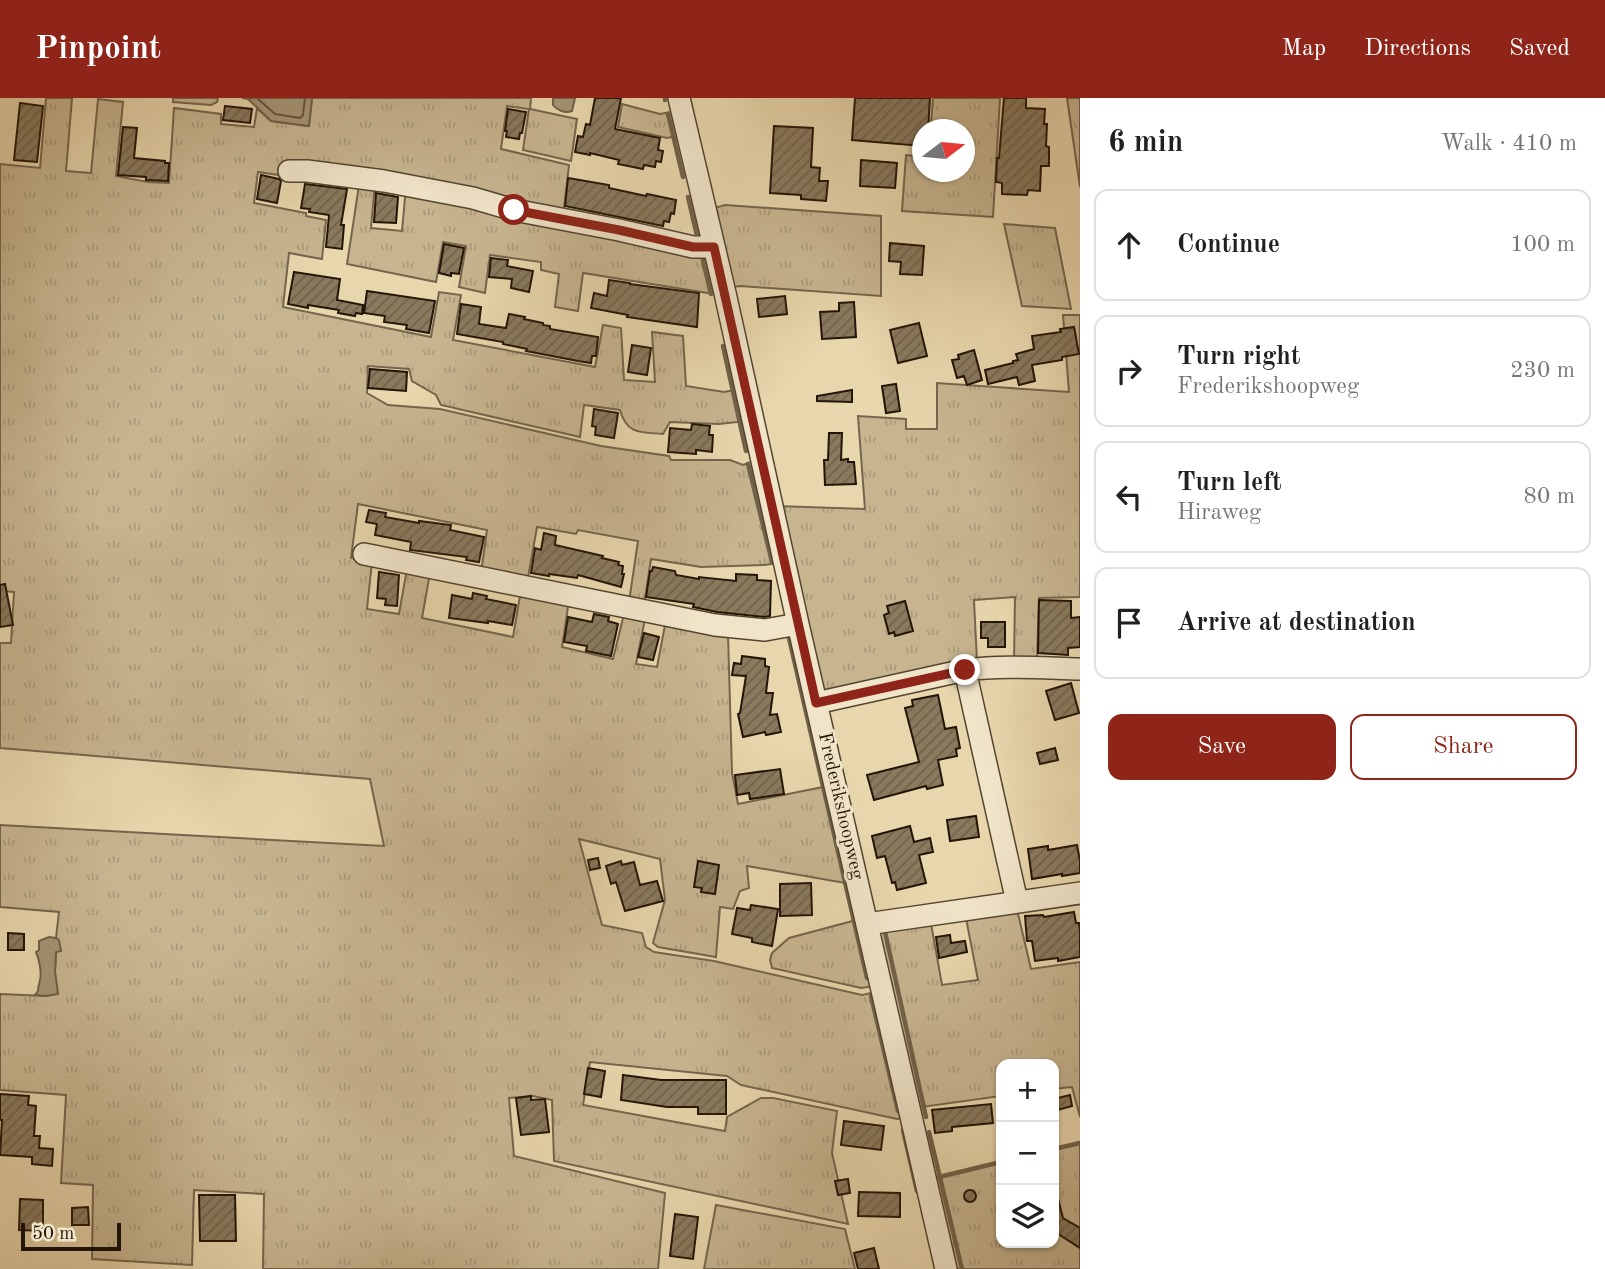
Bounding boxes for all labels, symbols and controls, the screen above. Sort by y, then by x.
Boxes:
text: Pinpoint [35,33,161,66]
text: Map [1282,37,1326,61]
text: Directions [1364,37,1471,61]
text: Saved [1509,37,1570,61]
north arrow [912,119,975,182]
text: 6 min [1108,128,1183,158]
text: Walk · 410 m [1441,132,1577,155]
route start [498,194,529,225]
icon: ahead [1110,226,1148,264]
text: Continue [1177,232,1280,258]
text: 100 m [1510,233,1575,256]
text: Turn right [1177,344,1300,370]
icon: right [1110,352,1148,390]
text: 230 m [1510,359,1575,382]
text: Frederikshoopweg [1177,375,1359,398]
text: Turn left [1177,470,1282,496]
icon: left [1110,478,1148,516]
text: 80 m [1524,485,1575,508]
text: Hiraweg [1177,501,1261,524]
icon: arrive [1110,604,1148,642]
text: Arrive at destination [1177,610,1416,636]
route end [949,654,980,685]
button: Save [1108,714,1336,780]
button: Share [1350,714,1577,780]
street label: Frederikshoopweg [814,730,866,882]
map controls [996,1059,1059,1248]
button: + [996,1059,1059,1122]
button: − [996,1122,1059,1185]
button: layers [996,1185,1059,1248]
scale bar [21,1220,121,1252]
text: 50 m [32,1225,74,1244]

